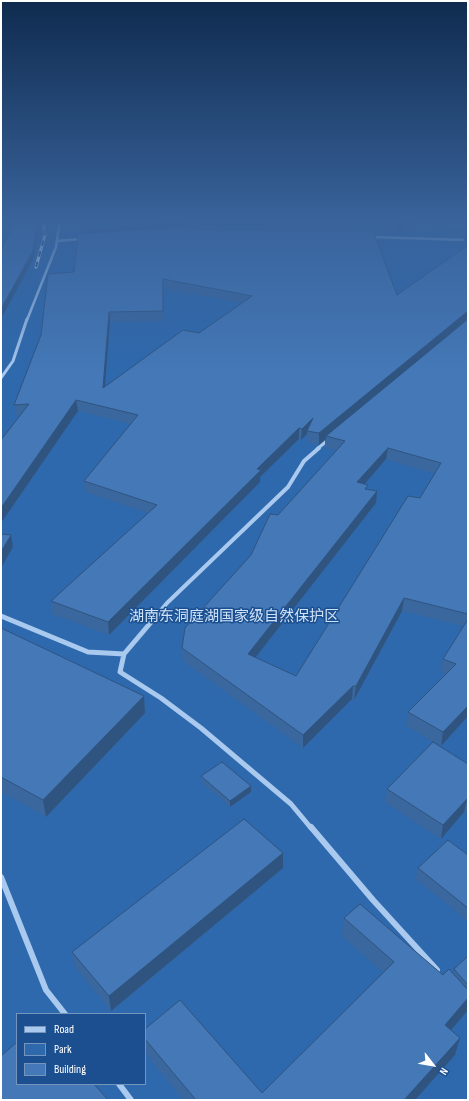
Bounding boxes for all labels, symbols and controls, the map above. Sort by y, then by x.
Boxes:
park label: 湖南东洞庭湖国家级自然保护区 [129,608,339,626]
legend [16,1013,146,1085]
text: Road [54,1022,74,1037]
text: Park [54,1042,72,1057]
north arrow [413,1045,453,1085]
text: Building [54,1062,86,1077]
text: N [437,1066,451,1077]

